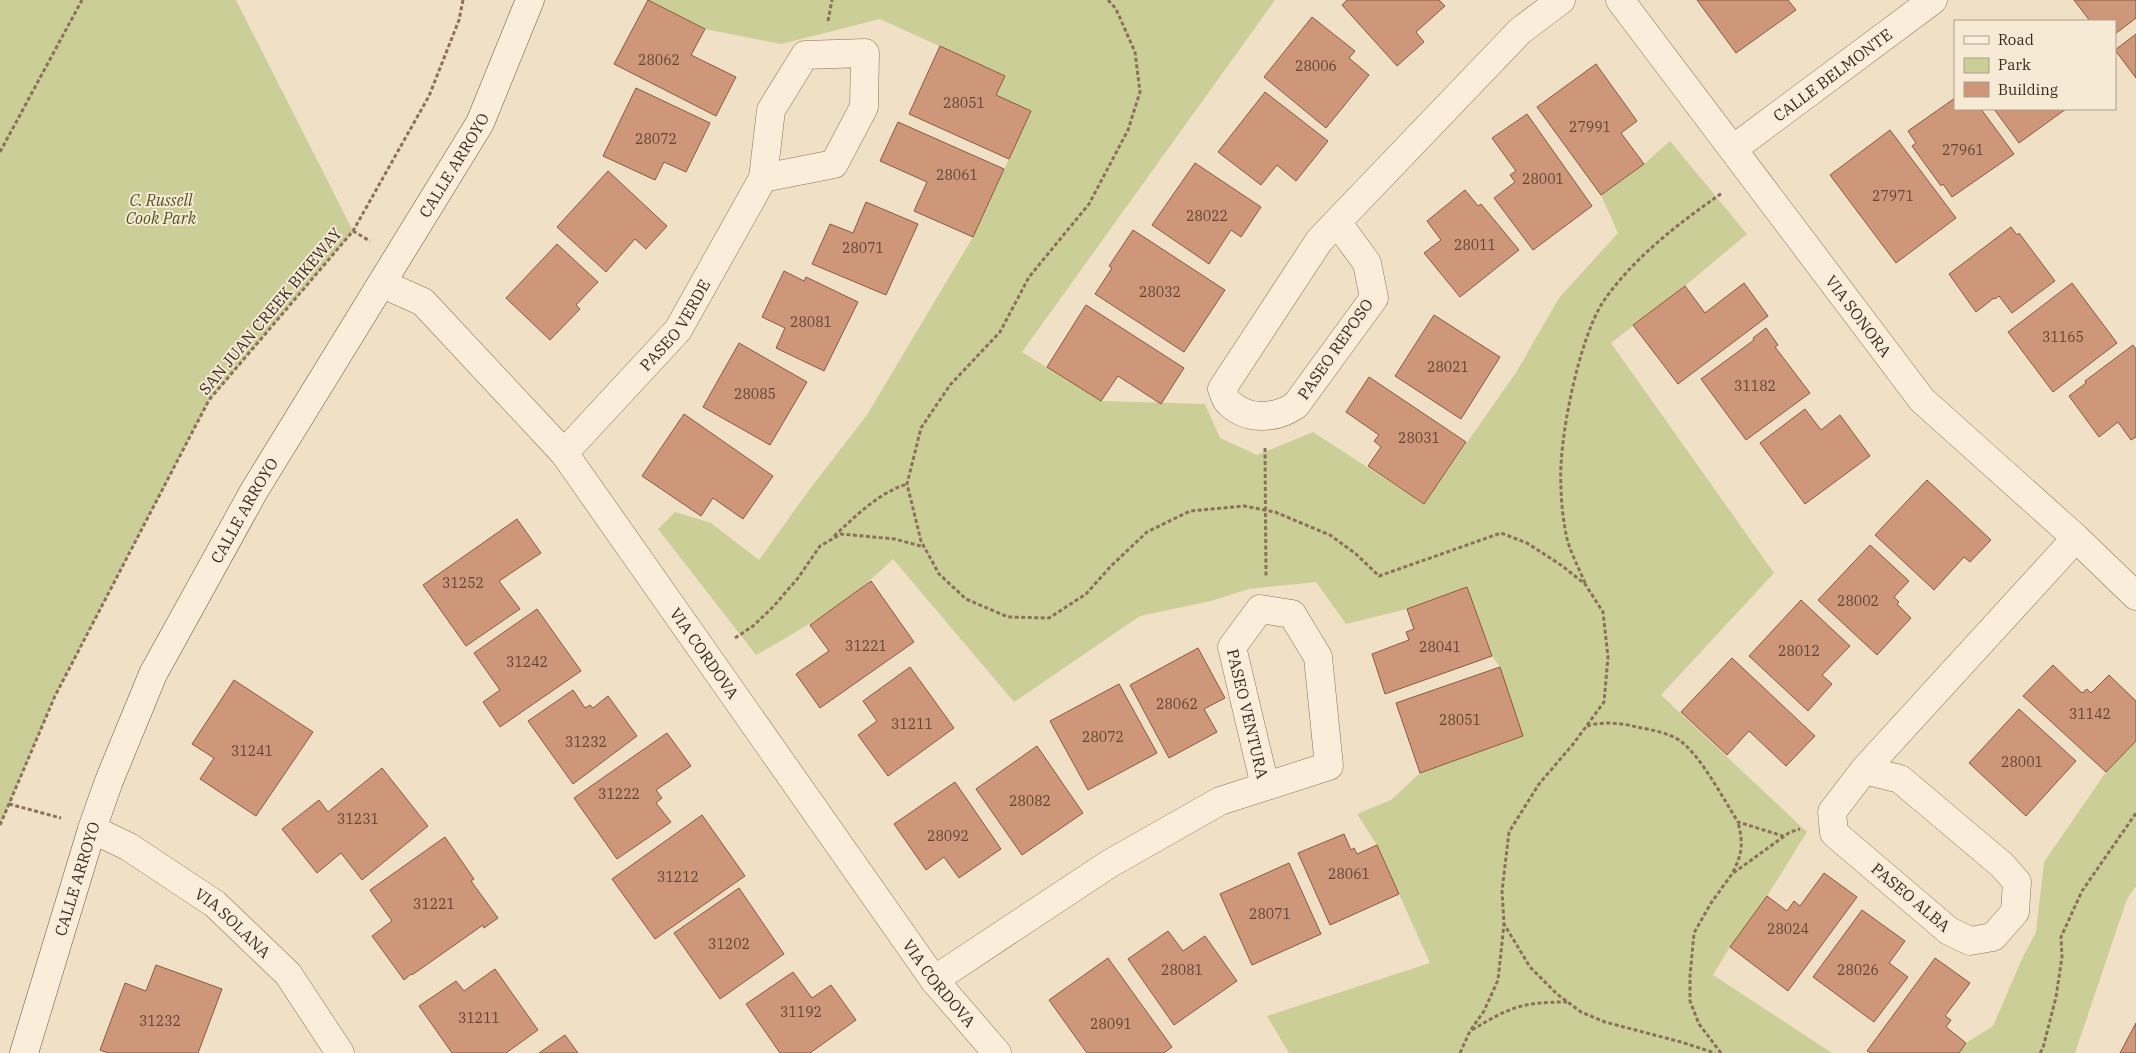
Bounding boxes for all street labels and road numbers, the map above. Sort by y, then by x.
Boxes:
street label: CALLE BELMONTE [1769,24,1896,126]
street label: CALLE ARROYO [414,110,493,221]
street label: SAN JUAN CREEK BIKEWAY [194,223,346,399]
street label: VIA SONORA [1821,271,1896,361]
street label: PASEO VERDE [635,276,714,375]
street label: PASEO REPOSO [1293,295,1377,403]
street label: CALLE ARROYO [206,454,282,567]
street label: VIA CORDOVA [666,604,743,703]
street label: PASEO VENTURA [1223,647,1273,781]
street label: CALLE ARROYO [50,819,104,939]
street label: PASEO ALBA [1867,858,1955,936]
street label: VIA SOLANA [191,883,275,962]
street label: VIA CORDOVA [898,935,980,1031]

